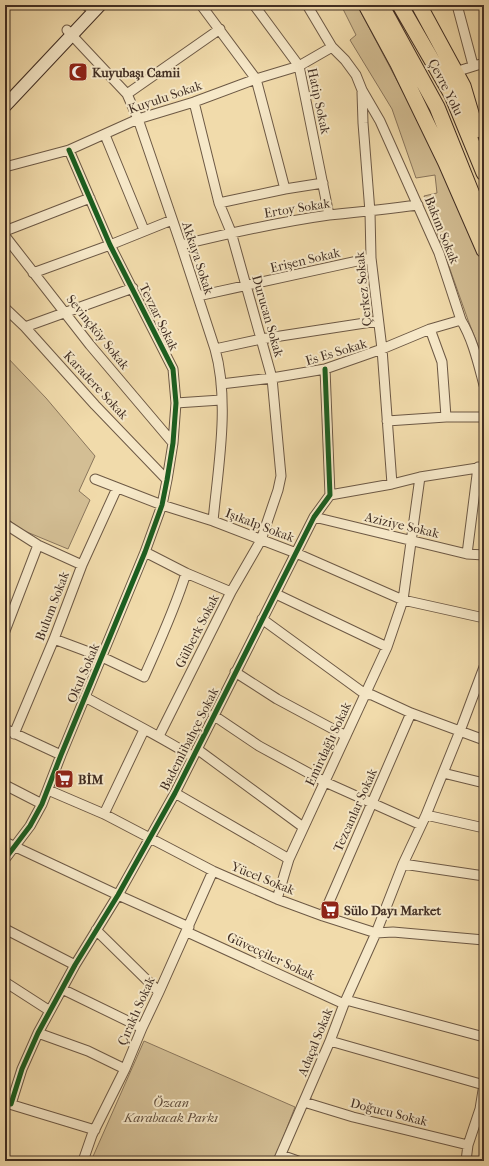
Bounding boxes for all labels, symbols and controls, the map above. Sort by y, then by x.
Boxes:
street label: Çevre Yolu [425,56,467,118]
mosque icon: Kuyubaşı Camii [67,61,89,83]
place label: Kuyubaşı Camii [92,65,180,81]
street label: Hatip Sokak [305,67,333,136]
street label: Kuyulu Sokak [126,77,204,117]
street label: Bakım Sokak [422,194,462,266]
street label: Ertoy Sokak [263,195,331,221]
street label: Akkaya Sokak [179,219,217,297]
street label: Erişen Sokak [268,245,342,276]
street label: Çerkez Sokak [352,251,374,327]
street label: Durucan Sokak [249,273,287,359]
street label: Tevzar Sokak [136,281,182,353]
street label: Sevinçköy Sokak [63,292,133,373]
street label: Es Es Sokak [303,335,369,368]
street label: Karadere Sokak [61,348,132,422]
street label: Işıkalp Sokak [223,505,297,546]
street label: Aziziye Sokak [362,509,441,541]
street label: Bulum Sokak [32,569,72,643]
street label: Gülberk Sokak [172,591,222,670]
street label: Okul Sokak [64,641,102,705]
street label: Bademlibahçe Sokak [157,685,223,794]
street label: Emirdağlı Sokak [302,699,354,788]
street label: Tezcanlar Sokak [330,766,380,854]
supermarket icon: BİM [53,768,75,790]
place label: BİM [78,772,104,787]
street label: Yücel Sokak [228,858,297,898]
supermarket icon: Sülo Dayı Market [319,899,341,921]
place label: Sülo Dayı Market [344,903,441,919]
street label: Güvecçiler Sokak [224,929,318,984]
street label: Çıraklı Sokak [114,974,158,1048]
street label: Adaçal Sokak [294,1005,337,1080]
park label: Özcan Karabacak Parkı [123,1095,218,1125]
street label: Doğucu Sokak [349,1095,430,1129]

